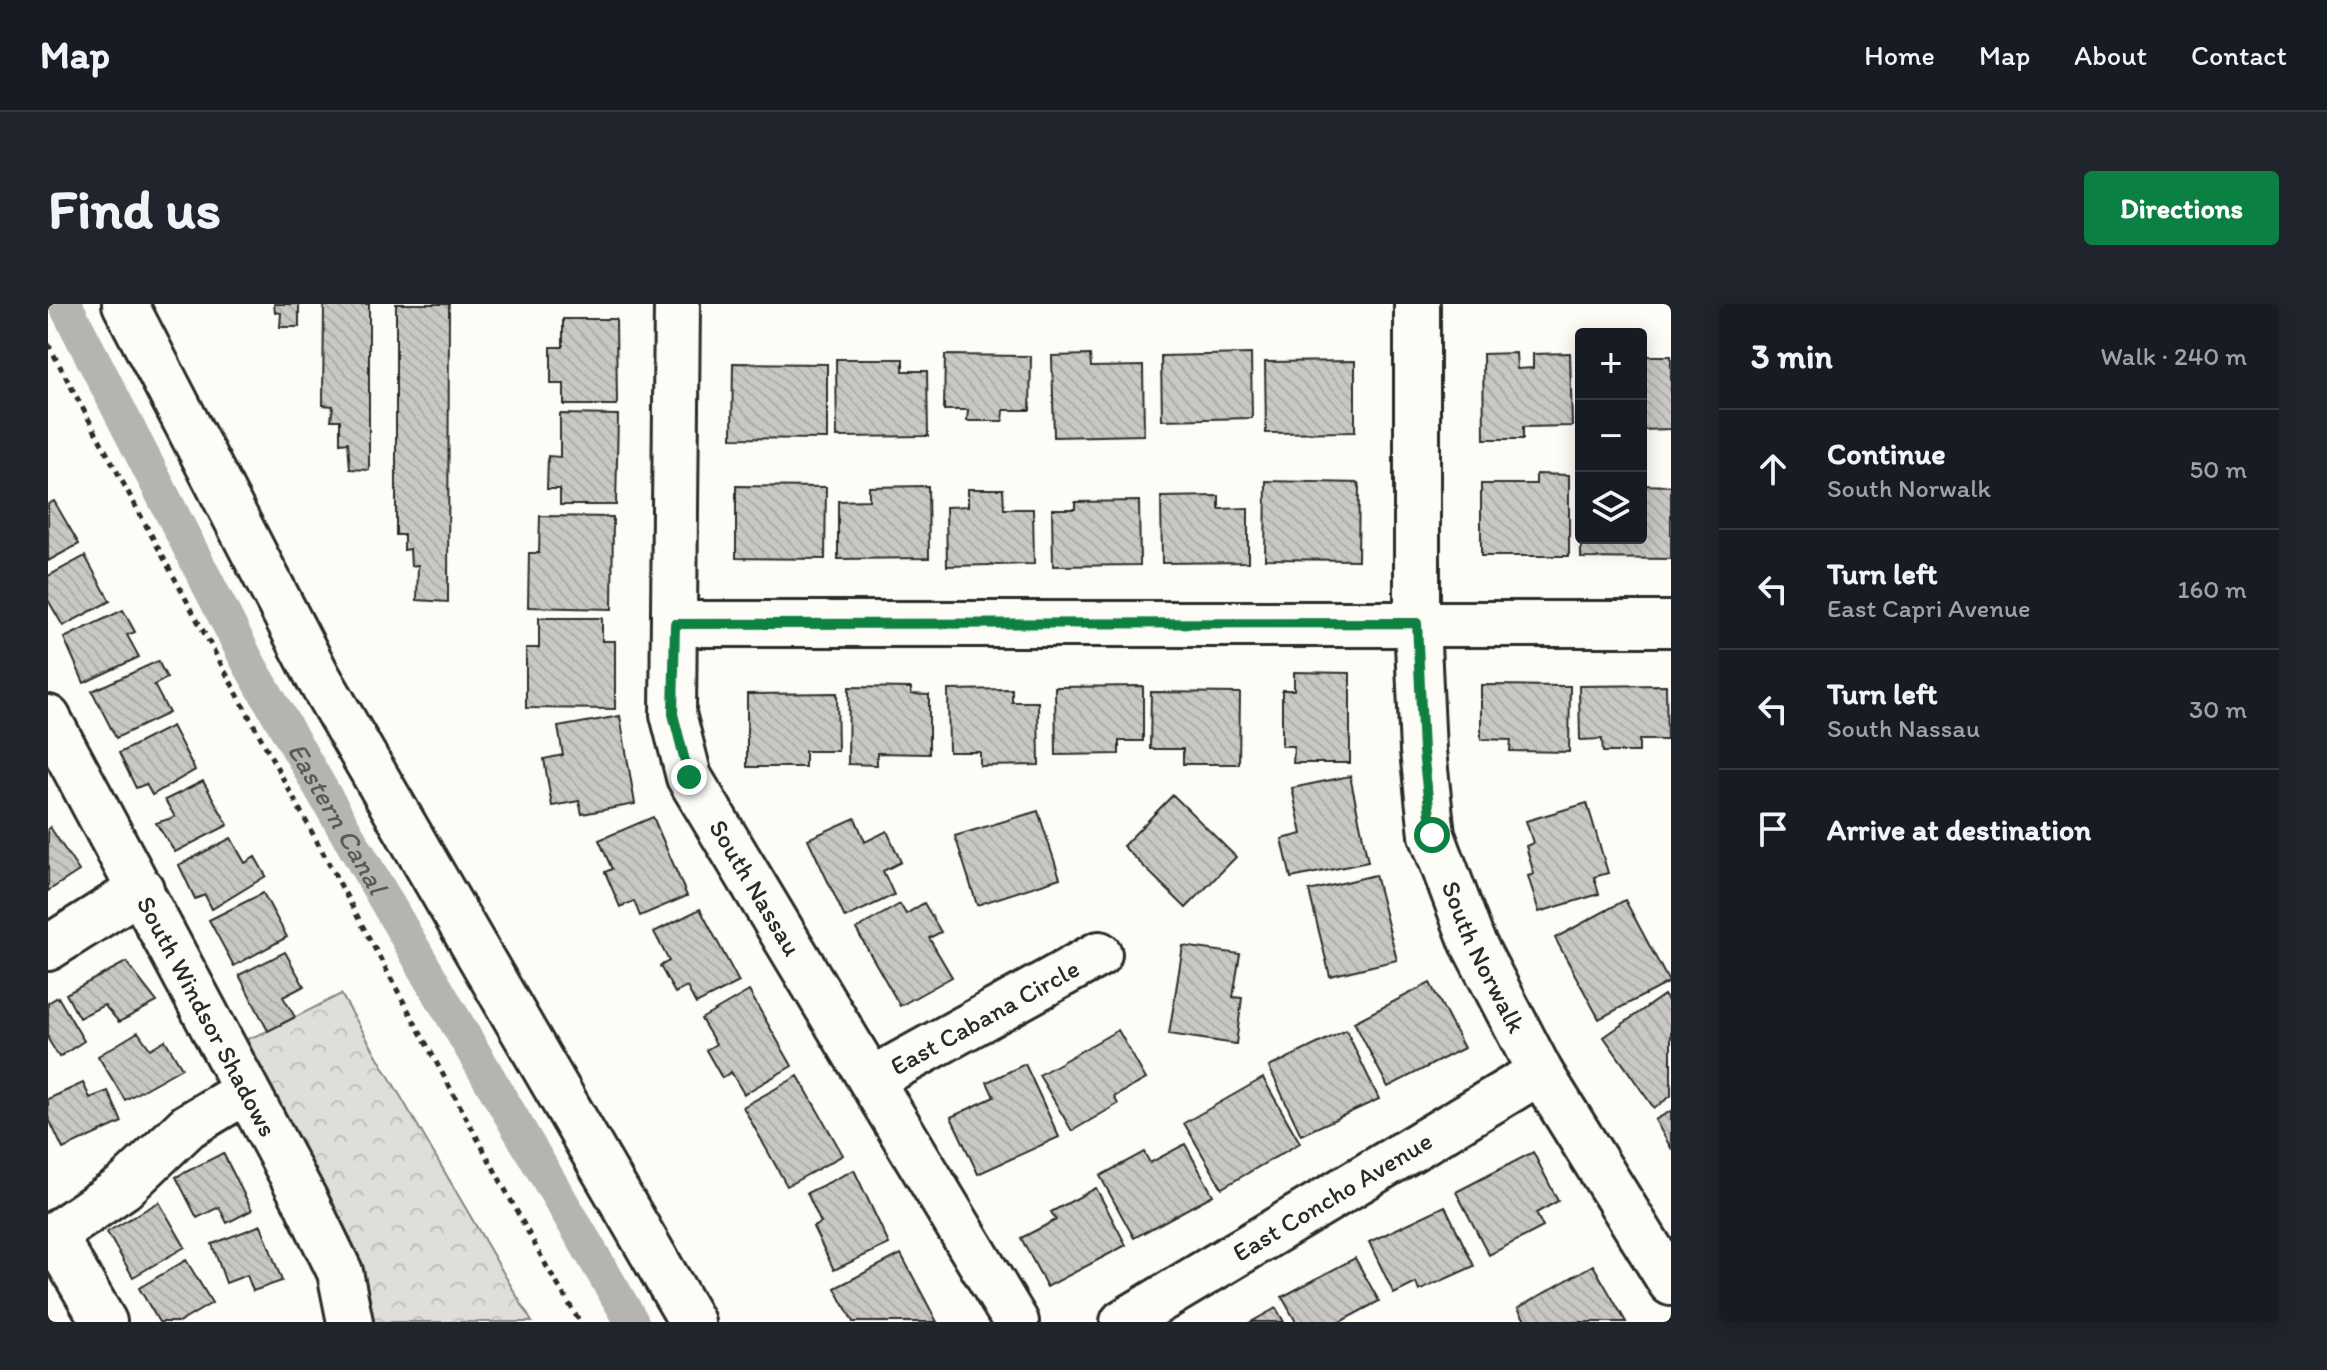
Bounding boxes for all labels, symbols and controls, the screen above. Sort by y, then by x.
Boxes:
text: Map [40,32,110,78]
text: Home [1864,38,1935,72]
text: Map [1979,38,2030,72]
text: About [2074,38,2147,72]
text: Contact [2191,38,2287,72]
button: Directions [2084,171,2279,245]
text: Find us [48,175,221,242]
map controls [1575,328,1647,544]
button: + [1575,328,1647,400]
text: 3 min [1751,336,1833,377]
text: Walk · 240 m [2101,340,2247,372]
button: − [1575,400,1647,472]
text: Continue [1827,435,1946,472]
icon: ahead [1751,447,1795,491]
text: 50 m [2190,453,2247,485]
button: layers [1575,472,1647,544]
text: South Norwalk [1827,472,1991,504]
text: Turn left [1827,555,1938,592]
icon: left [1751,567,1795,611]
text: 160 m [2177,573,2247,605]
text: East Capri Avenue [1827,592,2031,624]
text: Turn left [1827,675,1938,712]
icon: left [1751,687,1795,731]
text: 30 m [2189,693,2247,725]
text: South Nassau [1827,712,1980,744]
water label: Eastern Canal [281,736,396,902]
route end [671,759,707,795]
icon: arrive [1751,807,1795,851]
text: Arrive at destination [1827,811,2091,848]
street label: South Nassau [702,814,808,962]
route start [1414,817,1450,853]
street label: South Norwalk [1435,876,1533,1039]
street label: South Windsor Shadows [130,890,284,1142]
street label: East Cabana Circle [885,952,1085,1082]
street label: East Concho Avenue [1227,1124,1438,1269]

